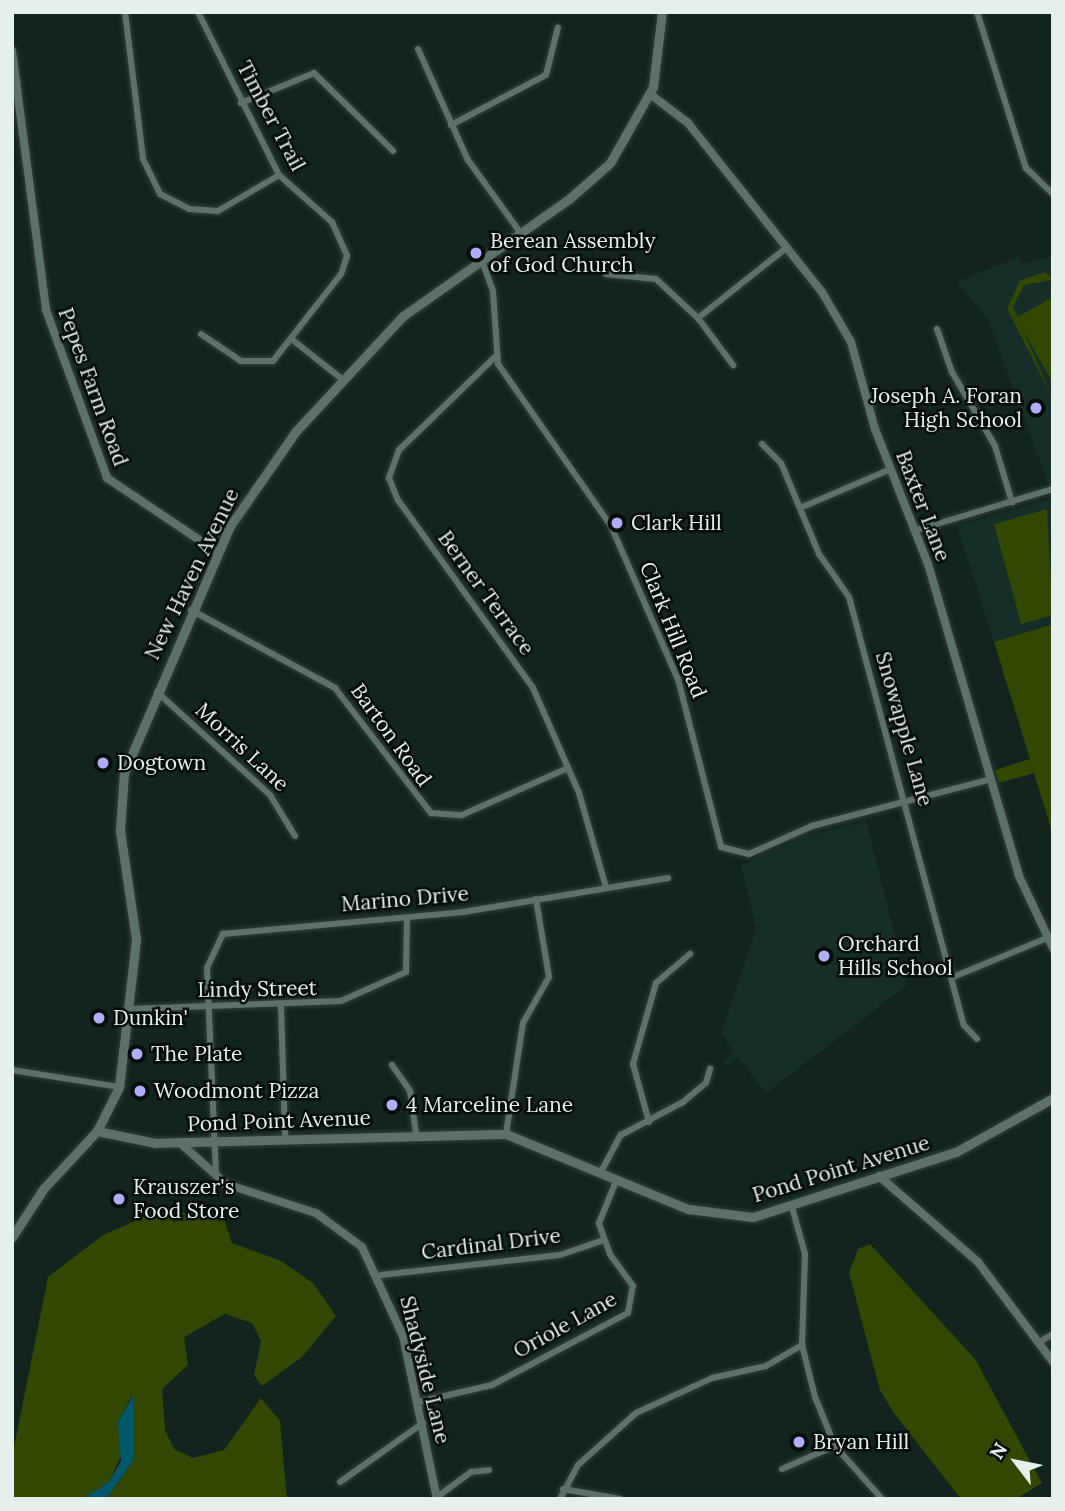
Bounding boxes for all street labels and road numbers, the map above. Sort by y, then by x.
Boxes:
street label: Timber Trail [232,57,310,175]
street label: Pepes Farm Road [53,304,133,470]
street label: Baxter Lane [890,447,956,565]
street label: New Haven Avenue [140,484,244,664]
street label: Berner Terrace [432,526,540,660]
street label: Clark Hill Road [634,558,712,702]
street label: Snowapple Lane [870,649,938,809]
street label: Barton Road [345,679,437,791]
street label: Morris Lane [190,697,294,797]
street label: Marino Drive [340,881,470,917]
street label: Lindy Street [197,975,317,1003]
street label: Pond Point Avenue [187,1105,371,1137]
street label: Pond Point Avenue [749,1130,933,1208]
street label: Cardinal Drive [420,1223,562,1265]
street label: Oriole Lane [509,1286,621,1364]
street label: Shadyside Lane [394,1293,456,1447]

